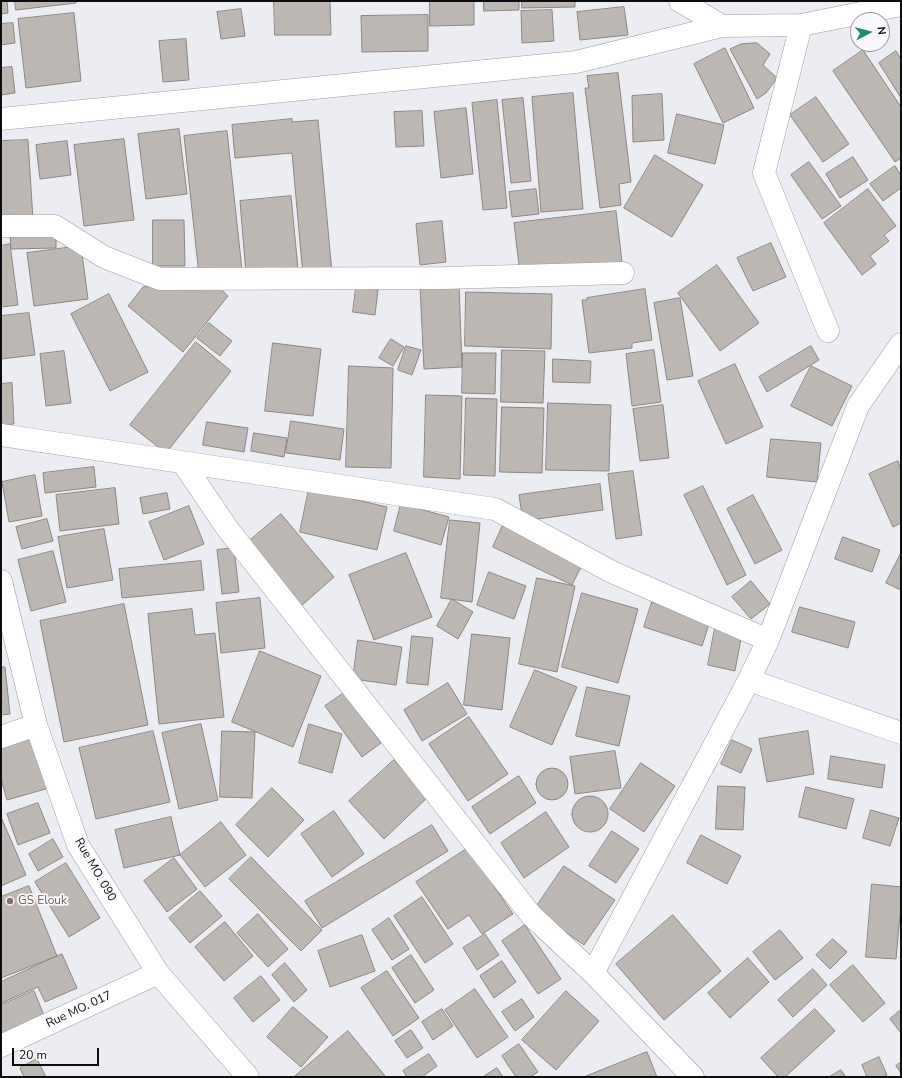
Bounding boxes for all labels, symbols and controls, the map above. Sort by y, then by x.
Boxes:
north arrow [850,12,890,52]
text: N [873,26,889,36]
street label: Rue MO. 090 [71,836,119,904]
place label: GS Elouk [18,894,67,908]
marker: GS Elouk [5,896,15,906]
street label: Rue MO. 017 [44,989,114,1031]
scale bar [14,1040,101,1066]
text: 20 m [19,1047,47,1063]

